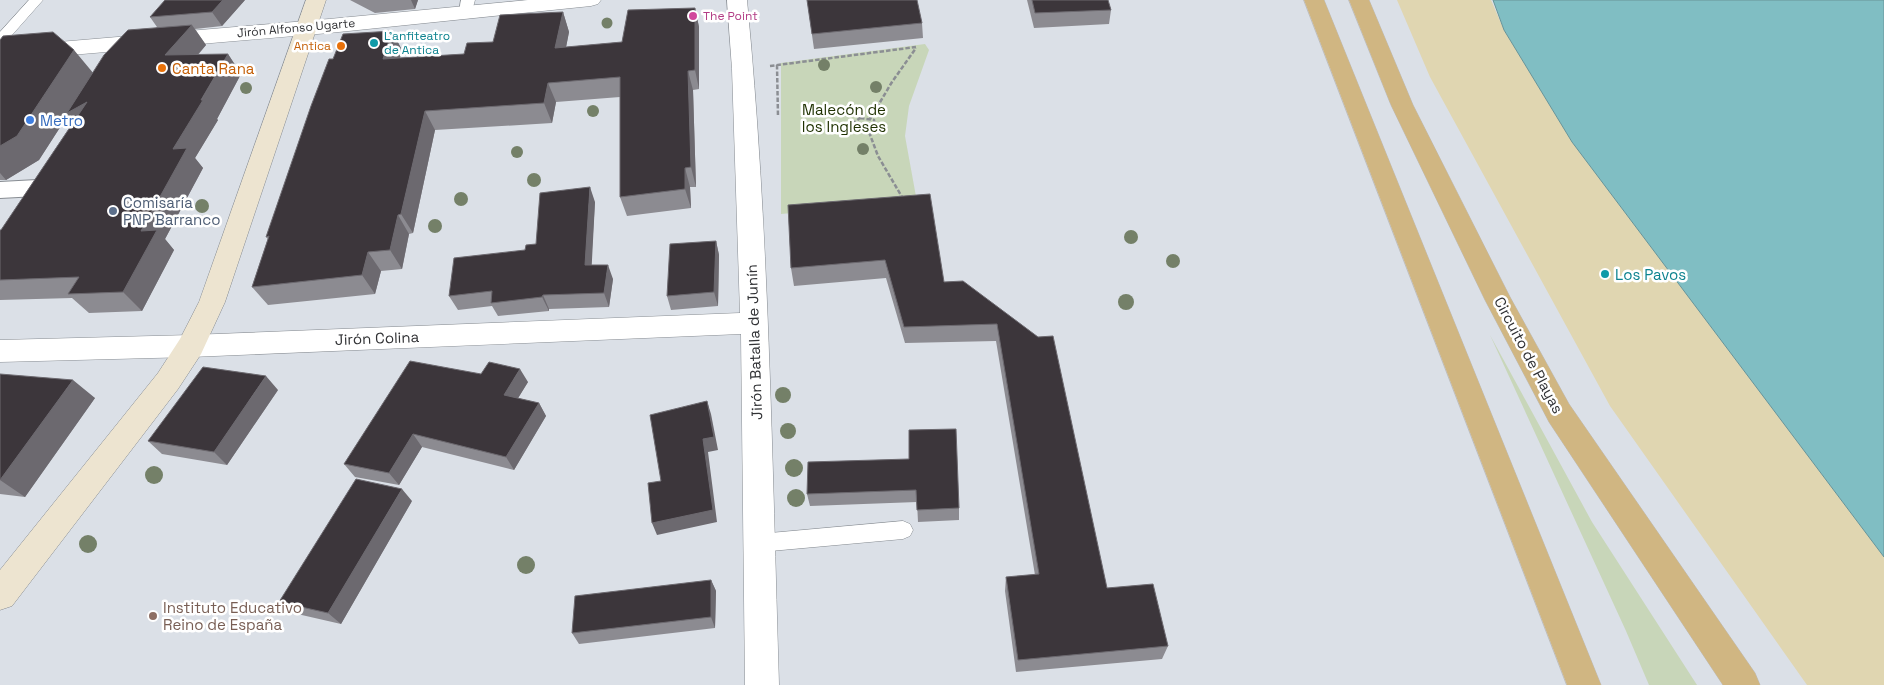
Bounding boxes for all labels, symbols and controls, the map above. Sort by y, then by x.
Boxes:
place label: The Point [703,8,758,24]
marker: The Point [687,10,699,22]
street label: Jirón Alfonso Ugarte [236,15,356,41]
place label: L'anfiteatro de Antica [384,28,450,58]
marker: L'anfiteatro de Antica [368,37,380,49]
place label: Antica [294,38,331,54]
marker: Antica [335,40,347,52]
place label: Canta Rana [172,59,255,78]
marker: Canta Rana [156,62,168,74]
park label: Malecón de los Ingleses [802,100,886,136]
place label: Metro [40,111,83,130]
marker: Metro [24,114,36,126]
place label: Comisaría PNP Barranco [123,193,221,229]
marker: Comisaría PNP Barranco [107,205,119,217]
street label: Jirón Batalla de Junín [742,264,766,420]
place label: Los Pavos [1615,265,1686,284]
marker: Los Pavos [1599,268,1611,280]
street label: Circuito de Playas [1490,293,1568,417]
street label: Jirón Colina [335,327,420,349]
place label: Instituto Educativo Reino de España [163,598,302,634]
marker: Instituto Educativo Reino de España [147,610,159,622]

